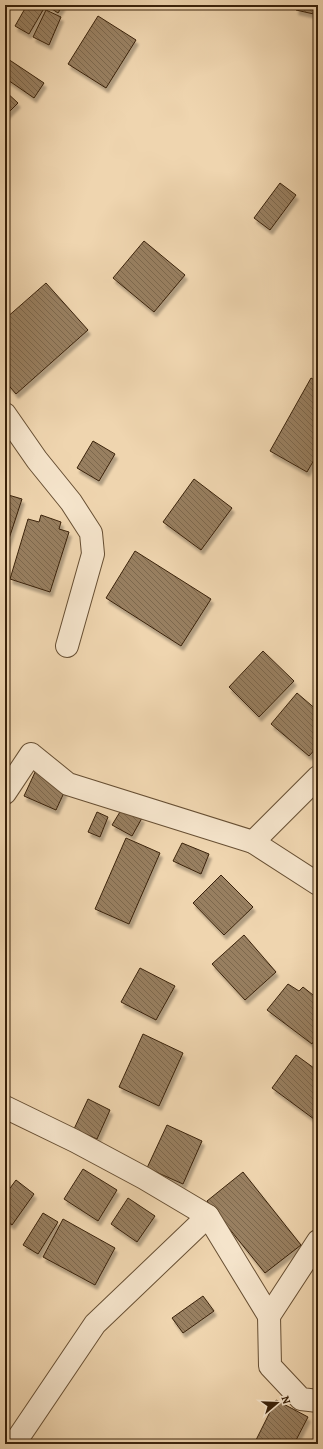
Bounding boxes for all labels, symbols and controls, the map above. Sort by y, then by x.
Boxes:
north arrow [257,1383,297,1423]
text: N [278,1394,294,1406]

